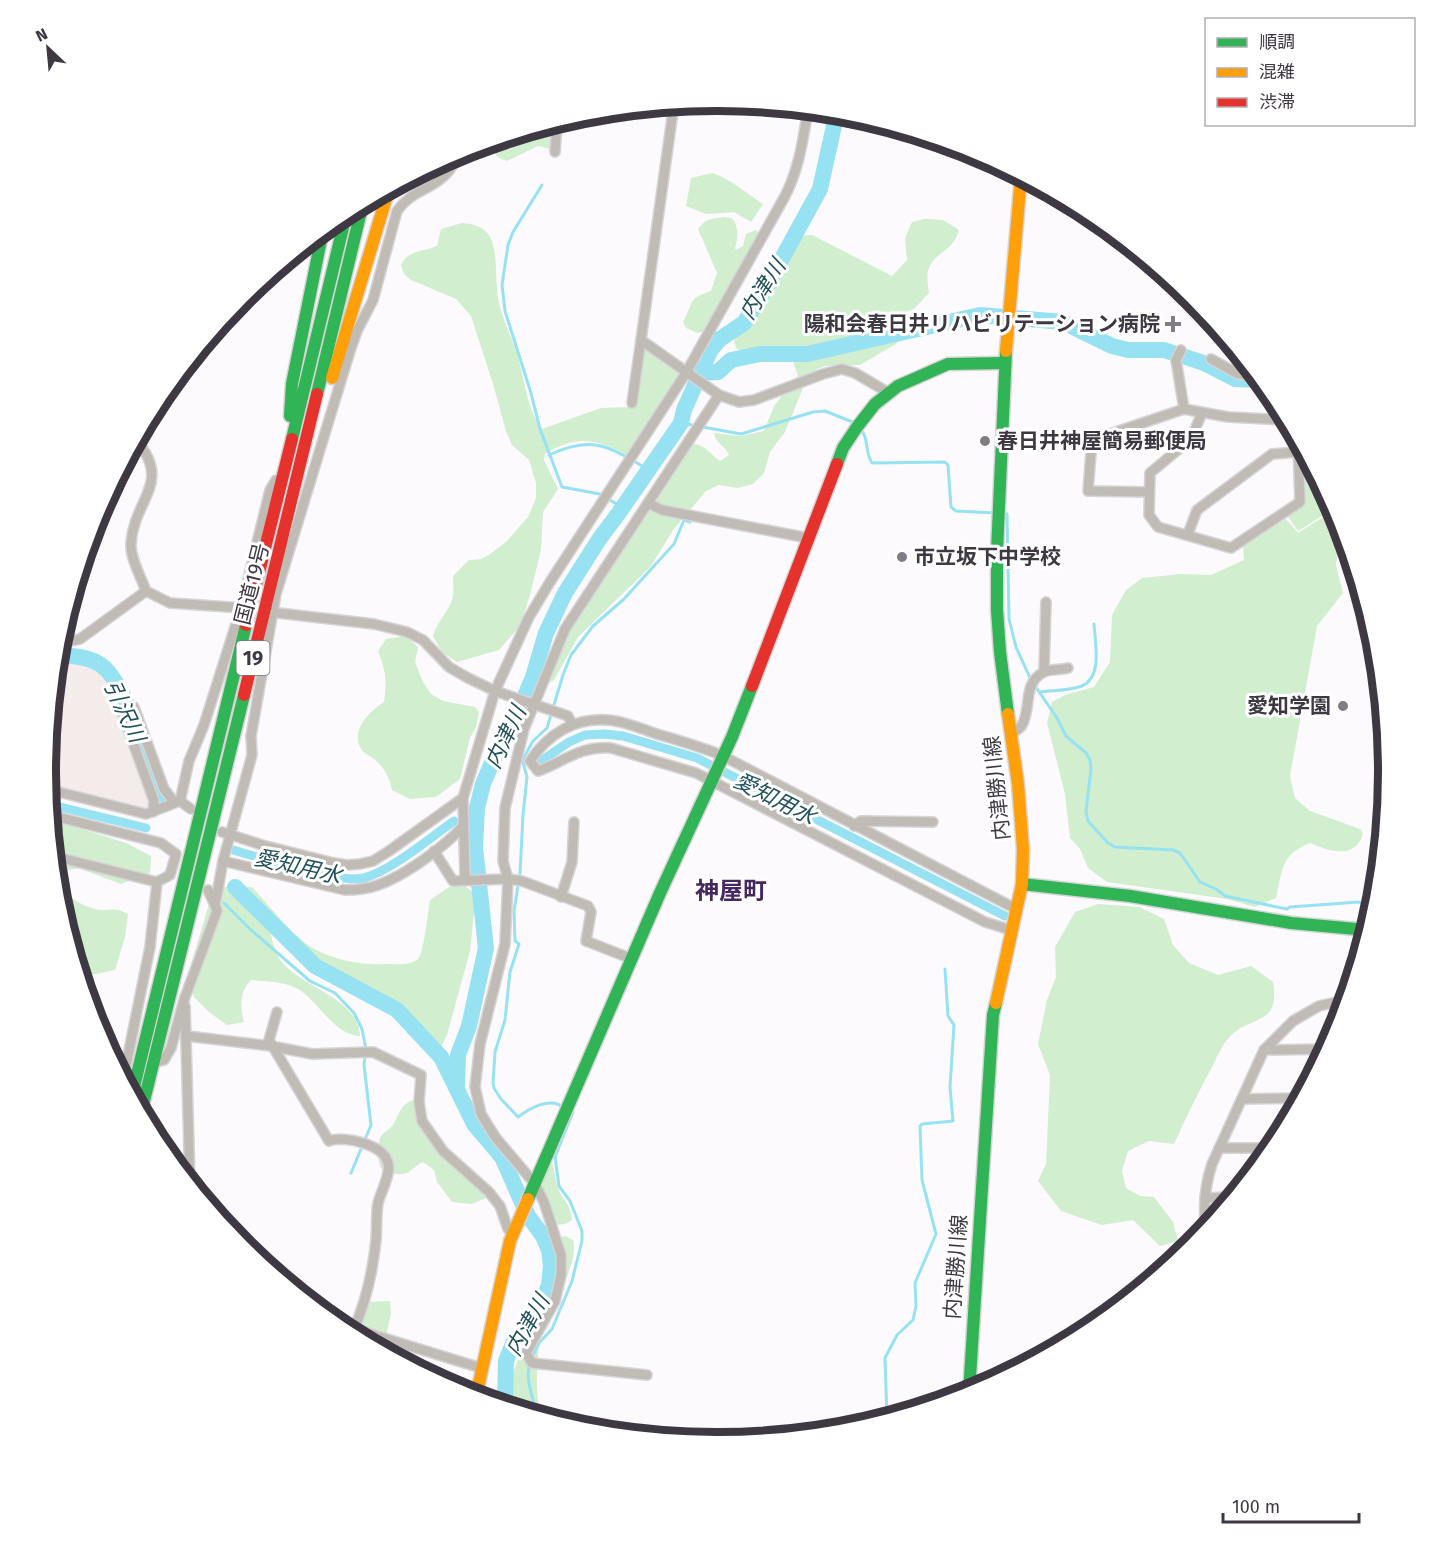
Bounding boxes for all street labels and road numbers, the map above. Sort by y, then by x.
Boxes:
street label: 国道19号 [229,541,275,627]
road number: 19 [236,641,270,675]
street label: 内津勝川線 [979,734,1015,842]
street label: 内津勝川線 [939,1214,973,1320]

